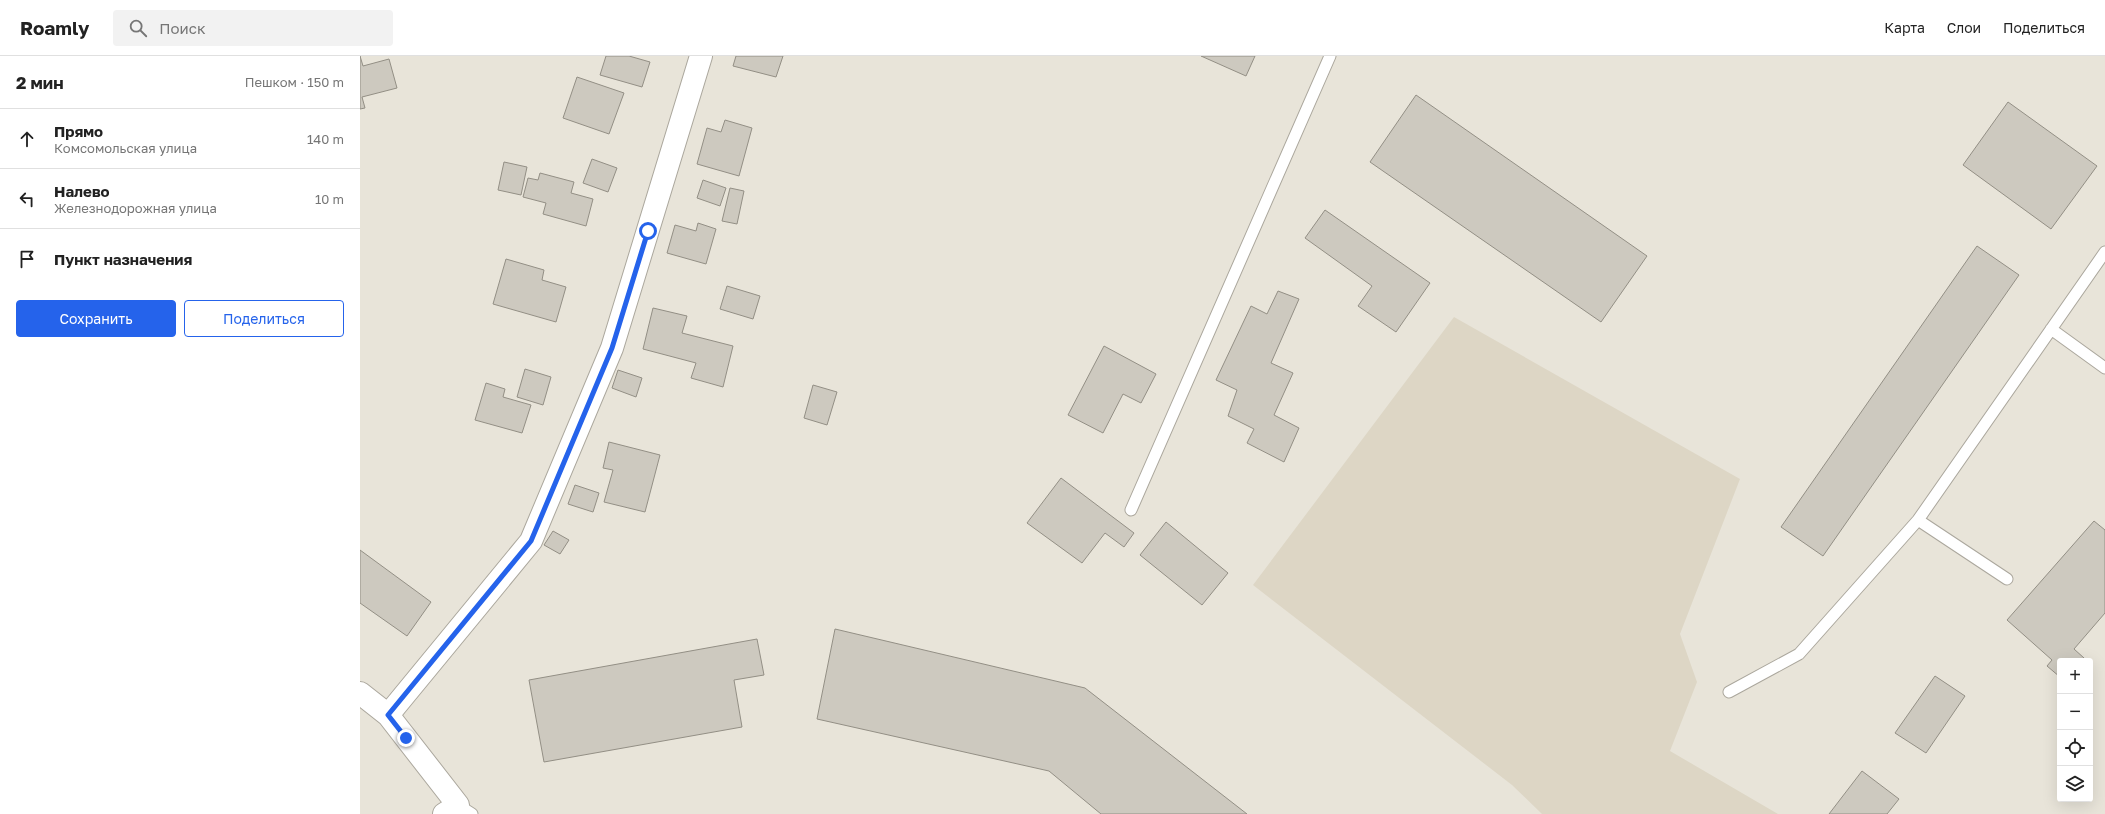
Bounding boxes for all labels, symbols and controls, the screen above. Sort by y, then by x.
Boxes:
search box [113,10,393,46]
text: Roamly [20,16,89,39]
icon: search [127,17,149,39]
text: Поиск [159,19,206,37]
text: Карта [1884,19,1925,36]
text: Слои [1947,19,1981,36]
text: Поделиться [2003,19,2085,36]
text: 2 мин [16,72,64,93]
text: Пешком · 150 m [245,74,344,90]
text: Прямо [54,122,103,140]
icon: ahead [16,128,38,150]
text: 140 m [307,131,344,147]
text: Комсомольская улица [54,140,197,156]
text: Налево [54,182,110,200]
icon: left [16,188,38,210]
text: 10 m [315,191,344,207]
text: Железнодорожная улица [54,200,217,216]
route start [639,222,657,240]
icon: arrive [16,248,38,270]
text: Пункт назначения [54,250,192,268]
button: Сохранить [16,300,176,337]
button: Поделиться [184,300,344,337]
map controls [2057,658,2093,802]
button: + [2057,658,2093,694]
button: − [2057,694,2093,730]
route end [397,729,415,747]
button: locate [2057,730,2093,766]
button: layers [2057,766,2093,802]

